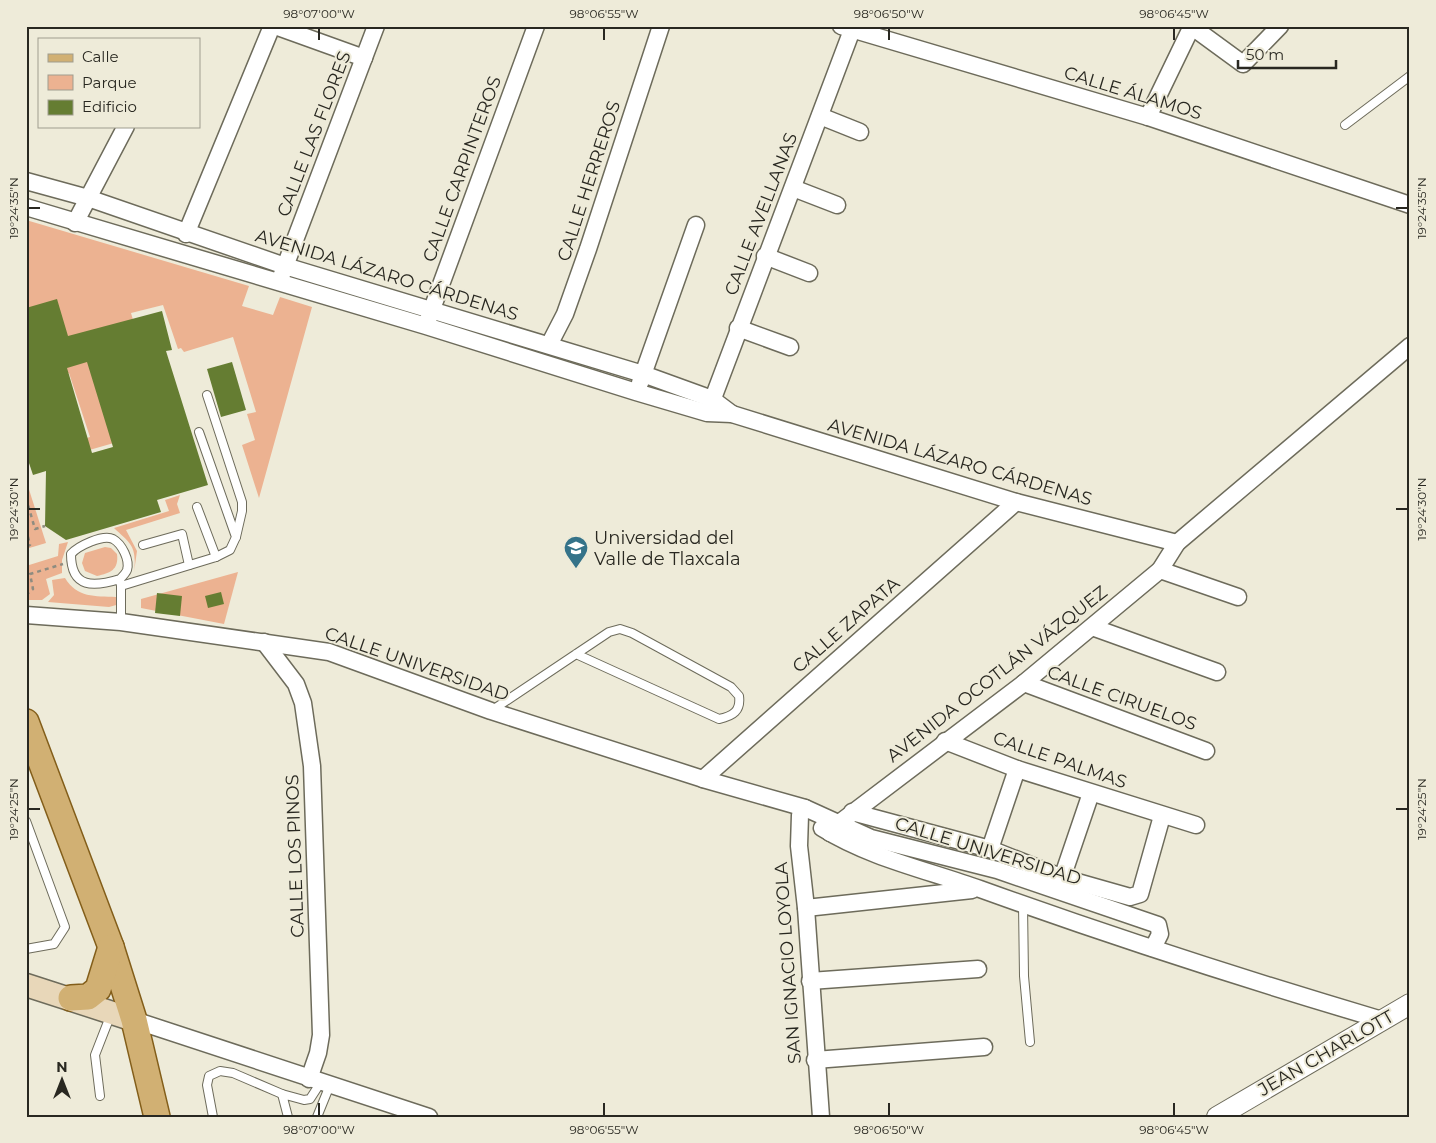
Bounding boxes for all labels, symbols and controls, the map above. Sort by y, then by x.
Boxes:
text: 98°07'00"W [283,6,355,21]
text: 98°06'55"W [569,6,639,21]
text: 98°06'50"W [854,6,924,21]
text: 98°06'45"W [1139,6,1209,21]
legend [38,38,200,128]
scale bar [1238,38,1336,70]
text: 50 m [1246,45,1284,64]
text: Calle [82,47,119,66]
street label: CALLE LAS FLORES [272,48,356,220]
street label: CALLE ÁLAMOS [1061,62,1205,124]
text: Parque [82,73,137,92]
street label: CALLE CARPINTEROS [418,73,506,265]
text: Edificio [82,97,137,116]
street label: CALLE HERREROS [553,98,625,264]
street label: CALLE AVELLANAS [720,129,802,299]
text: 19°24'35"N [6,177,21,239]
text: 19°24'35"N [1414,177,1429,239]
street label: AVENIDA LÁZARO CÁRDENAS [253,224,521,326]
street label: AVENIDA LÁZARO CÁRDENAS [825,414,1095,510]
text: 19°24'30"N [6,478,21,540]
text: 19°24'30"N [1414,478,1429,540]
place label: Universidad del Valle de Tlaxcala [594,527,741,570]
school or university icon: Universidad del Valle de Tlaxcala [563,535,589,569]
street label: CALLE ZAPATA [788,572,904,678]
street label: AVENIDA OCOTLÁN VÁZQUEZ [882,581,1112,767]
street label: CALLE UNIVERSIDAD [322,622,512,706]
street label: CALLE CIRUELOS [1044,661,1200,735]
street label: CALLE PALMAS [990,727,1130,793]
street label: CALLE LOS PINOS [281,774,309,938]
text: 19°24'25"N [6,778,21,840]
text: 19°24'25"N [1414,778,1429,840]
street label: CALLE UNIVERSIDAD [892,812,1084,890]
street label: SAN IGNACIO LOYOLA [770,861,806,1065]
street label: JEAN CHARLOTT [1253,1005,1398,1101]
north arrow [38,1056,88,1106]
text: N [56,1058,68,1076]
text: 98°07'00"W [283,1122,355,1137]
text: 98°06'55"W [569,1122,639,1137]
text: 98°06'50"W [854,1122,924,1137]
text: 98°06'45"W [1139,1122,1209,1137]

